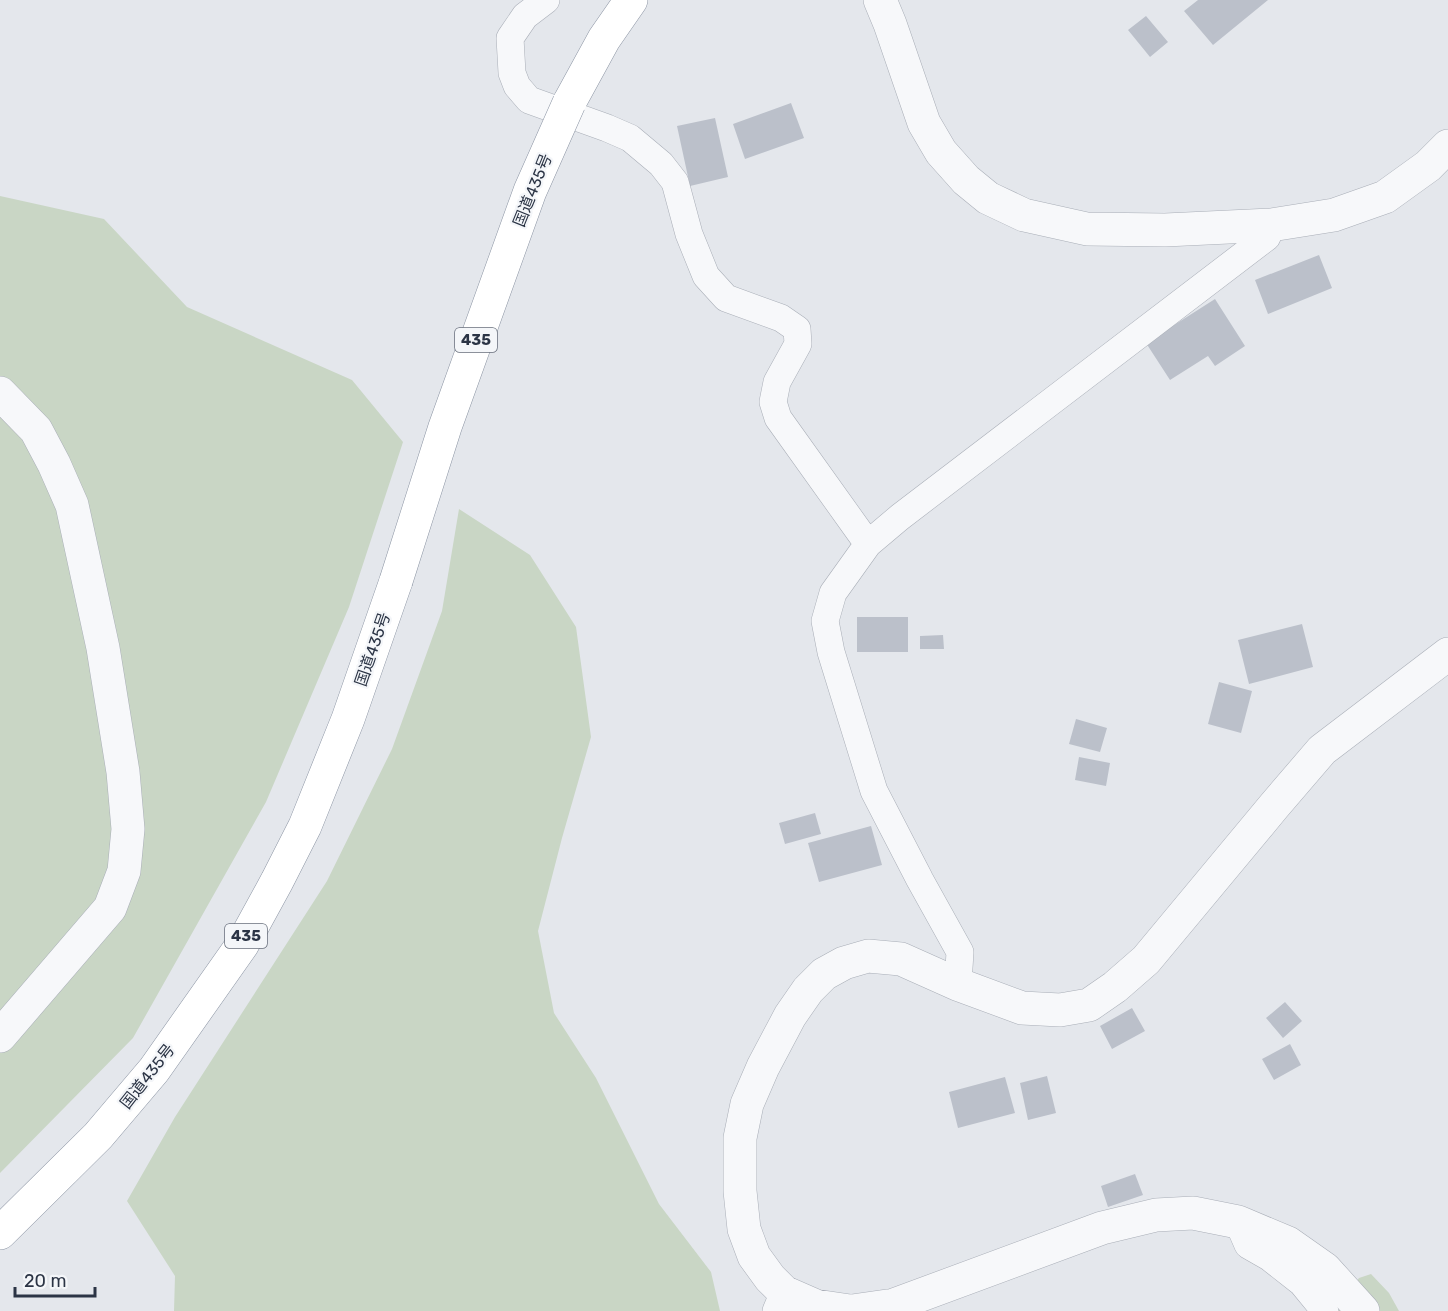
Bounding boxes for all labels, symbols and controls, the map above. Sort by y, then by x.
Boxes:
street label: 国道435号 [509,151,556,229]
road number: 435 [455,328,497,352]
street label: 国道435号 [351,610,394,689]
road number: 435 [225,924,267,948]
street label: 国道435号 [116,1040,179,1113]
scale bar [15,1260,94,1298]
text: 20 m [24,1270,66,1292]

